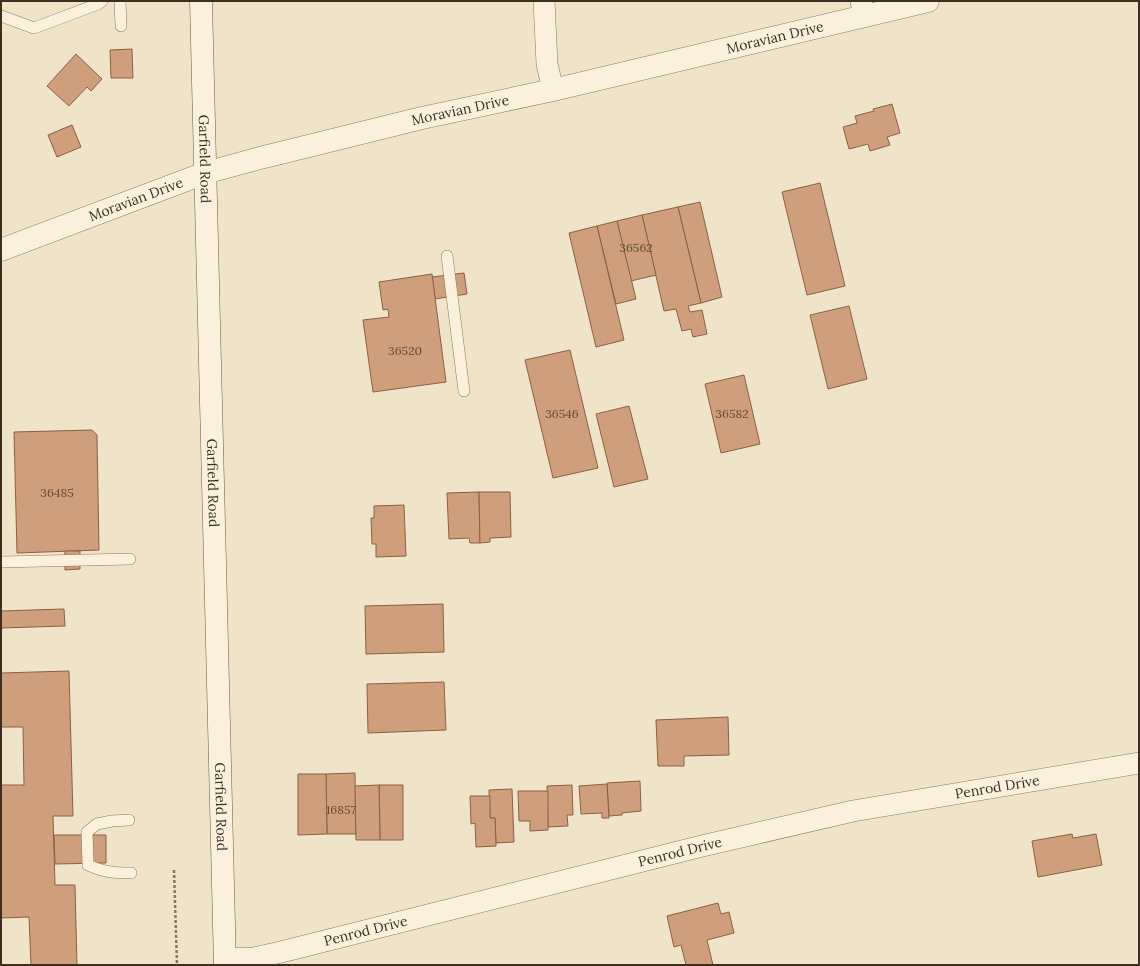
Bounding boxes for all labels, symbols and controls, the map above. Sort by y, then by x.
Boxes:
street label: Moravian Drive [724,17,826,58]
street label: Moravian Drive [409,91,511,129]
street label: Garfield Road [195,114,215,203]
street label: Moravian Drive [86,173,186,225]
house number: 36562 [619,240,653,255]
house number: 36520 [388,343,422,358]
house number: 36546 [545,406,579,421]
house number: 36582 [715,406,749,421]
street label: Garfield Road [203,438,223,527]
house number: 36485 [40,485,74,500]
street label: Garfield Road [211,762,231,851]
street label: Penrod Drive [953,771,1041,803]
house number: 16857 [326,802,357,817]
street label: Penrod Drive [636,833,724,871]
street label: Penrod Drive [322,911,410,950]

